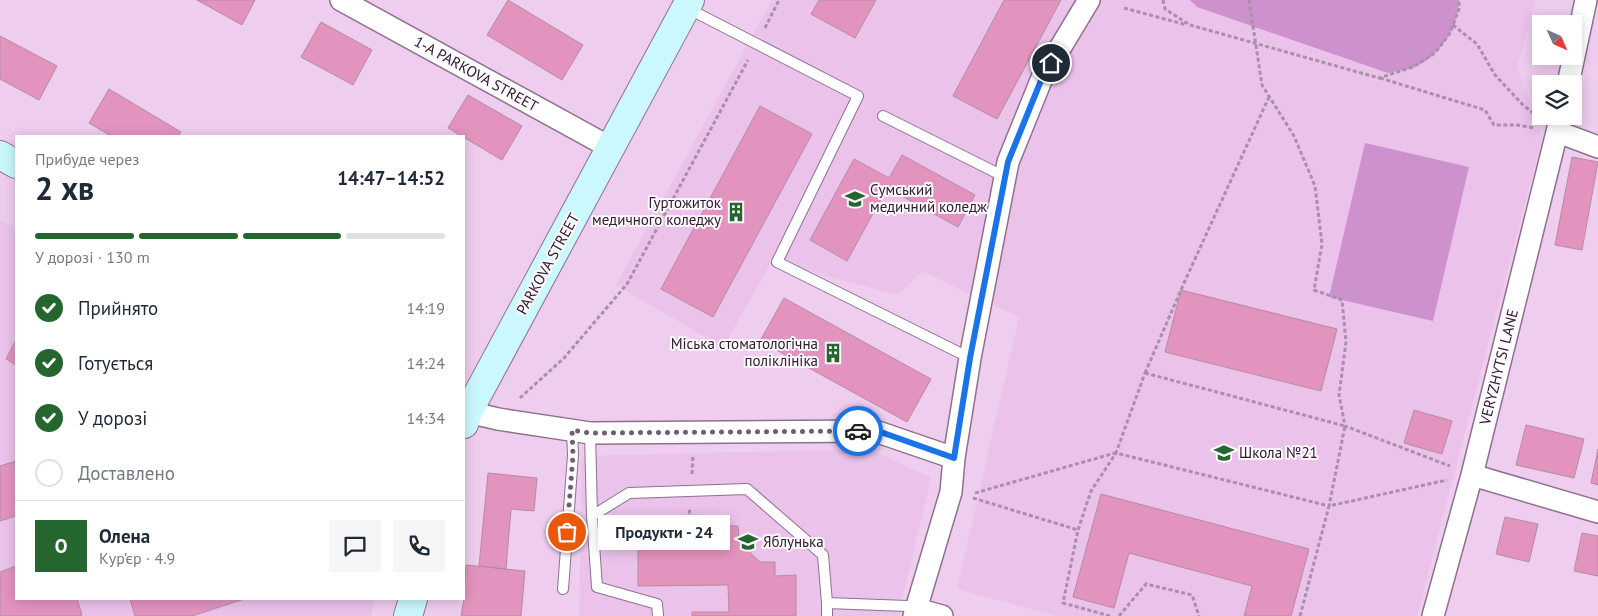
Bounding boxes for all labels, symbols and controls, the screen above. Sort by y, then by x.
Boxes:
north arrow [1532,15,1582,65]
map controls [1532,15,1582,125]
street label: 1-A PARKOVA STREET [411,32,542,116]
pin [1030,42,1072,84]
icon: home [1037,49,1065,77]
button: layers [1532,75,1582,125]
text: Прибуде через [35,149,139,169]
text: 14:47–14:52 [337,166,445,190]
text: 2 хв [35,167,94,209]
place label: Сумський медичний коледж [870,180,987,216]
school or university icon: Сумський медичний коледж [844,188,866,210]
place label: Гуртожиток медичного коледжу [592,193,722,229]
building icon: Гуртожиток медичного коледжу [725,201,747,223]
street label: PARKOVA STREET [512,209,584,318]
text: У дорозі · 130 m [35,247,150,267]
icon: check [35,294,63,322]
text: Прийнято [78,296,158,320]
text: 14:19 [407,298,445,318]
street label: VERYZHYTSI LANE [1475,307,1522,428]
place label: Міська стоматологічна поліклініка [671,334,818,370]
building icon: Міська стоматологічна поліклініка [822,342,844,364]
icon: check [35,349,63,377]
text: Готується [78,351,153,375]
text: 14:24 [407,353,445,373]
icon: check [35,404,63,432]
text: У дорозі [78,406,147,430]
courier [833,406,883,456]
text: 14:34 [407,408,445,428]
icon: car [844,417,872,445]
school or university icon: Школа №21 [1213,442,1235,464]
place label: Школа №21 [1239,443,1318,462]
text: Доставлено [78,461,175,485]
pin [546,511,588,553]
callout: Продукти - 24 [597,514,730,550]
icon: bag [553,518,581,546]
button: chat [329,520,381,572]
button: phone [393,520,445,572]
text: Продукти - 24 [615,522,713,542]
text: Олена [99,524,150,548]
school or university icon: Яблунька [737,531,759,553]
place label: Яблунька [763,532,824,551]
text: О [55,534,67,558]
text: Кур’єр · 4.9 [99,548,175,568]

